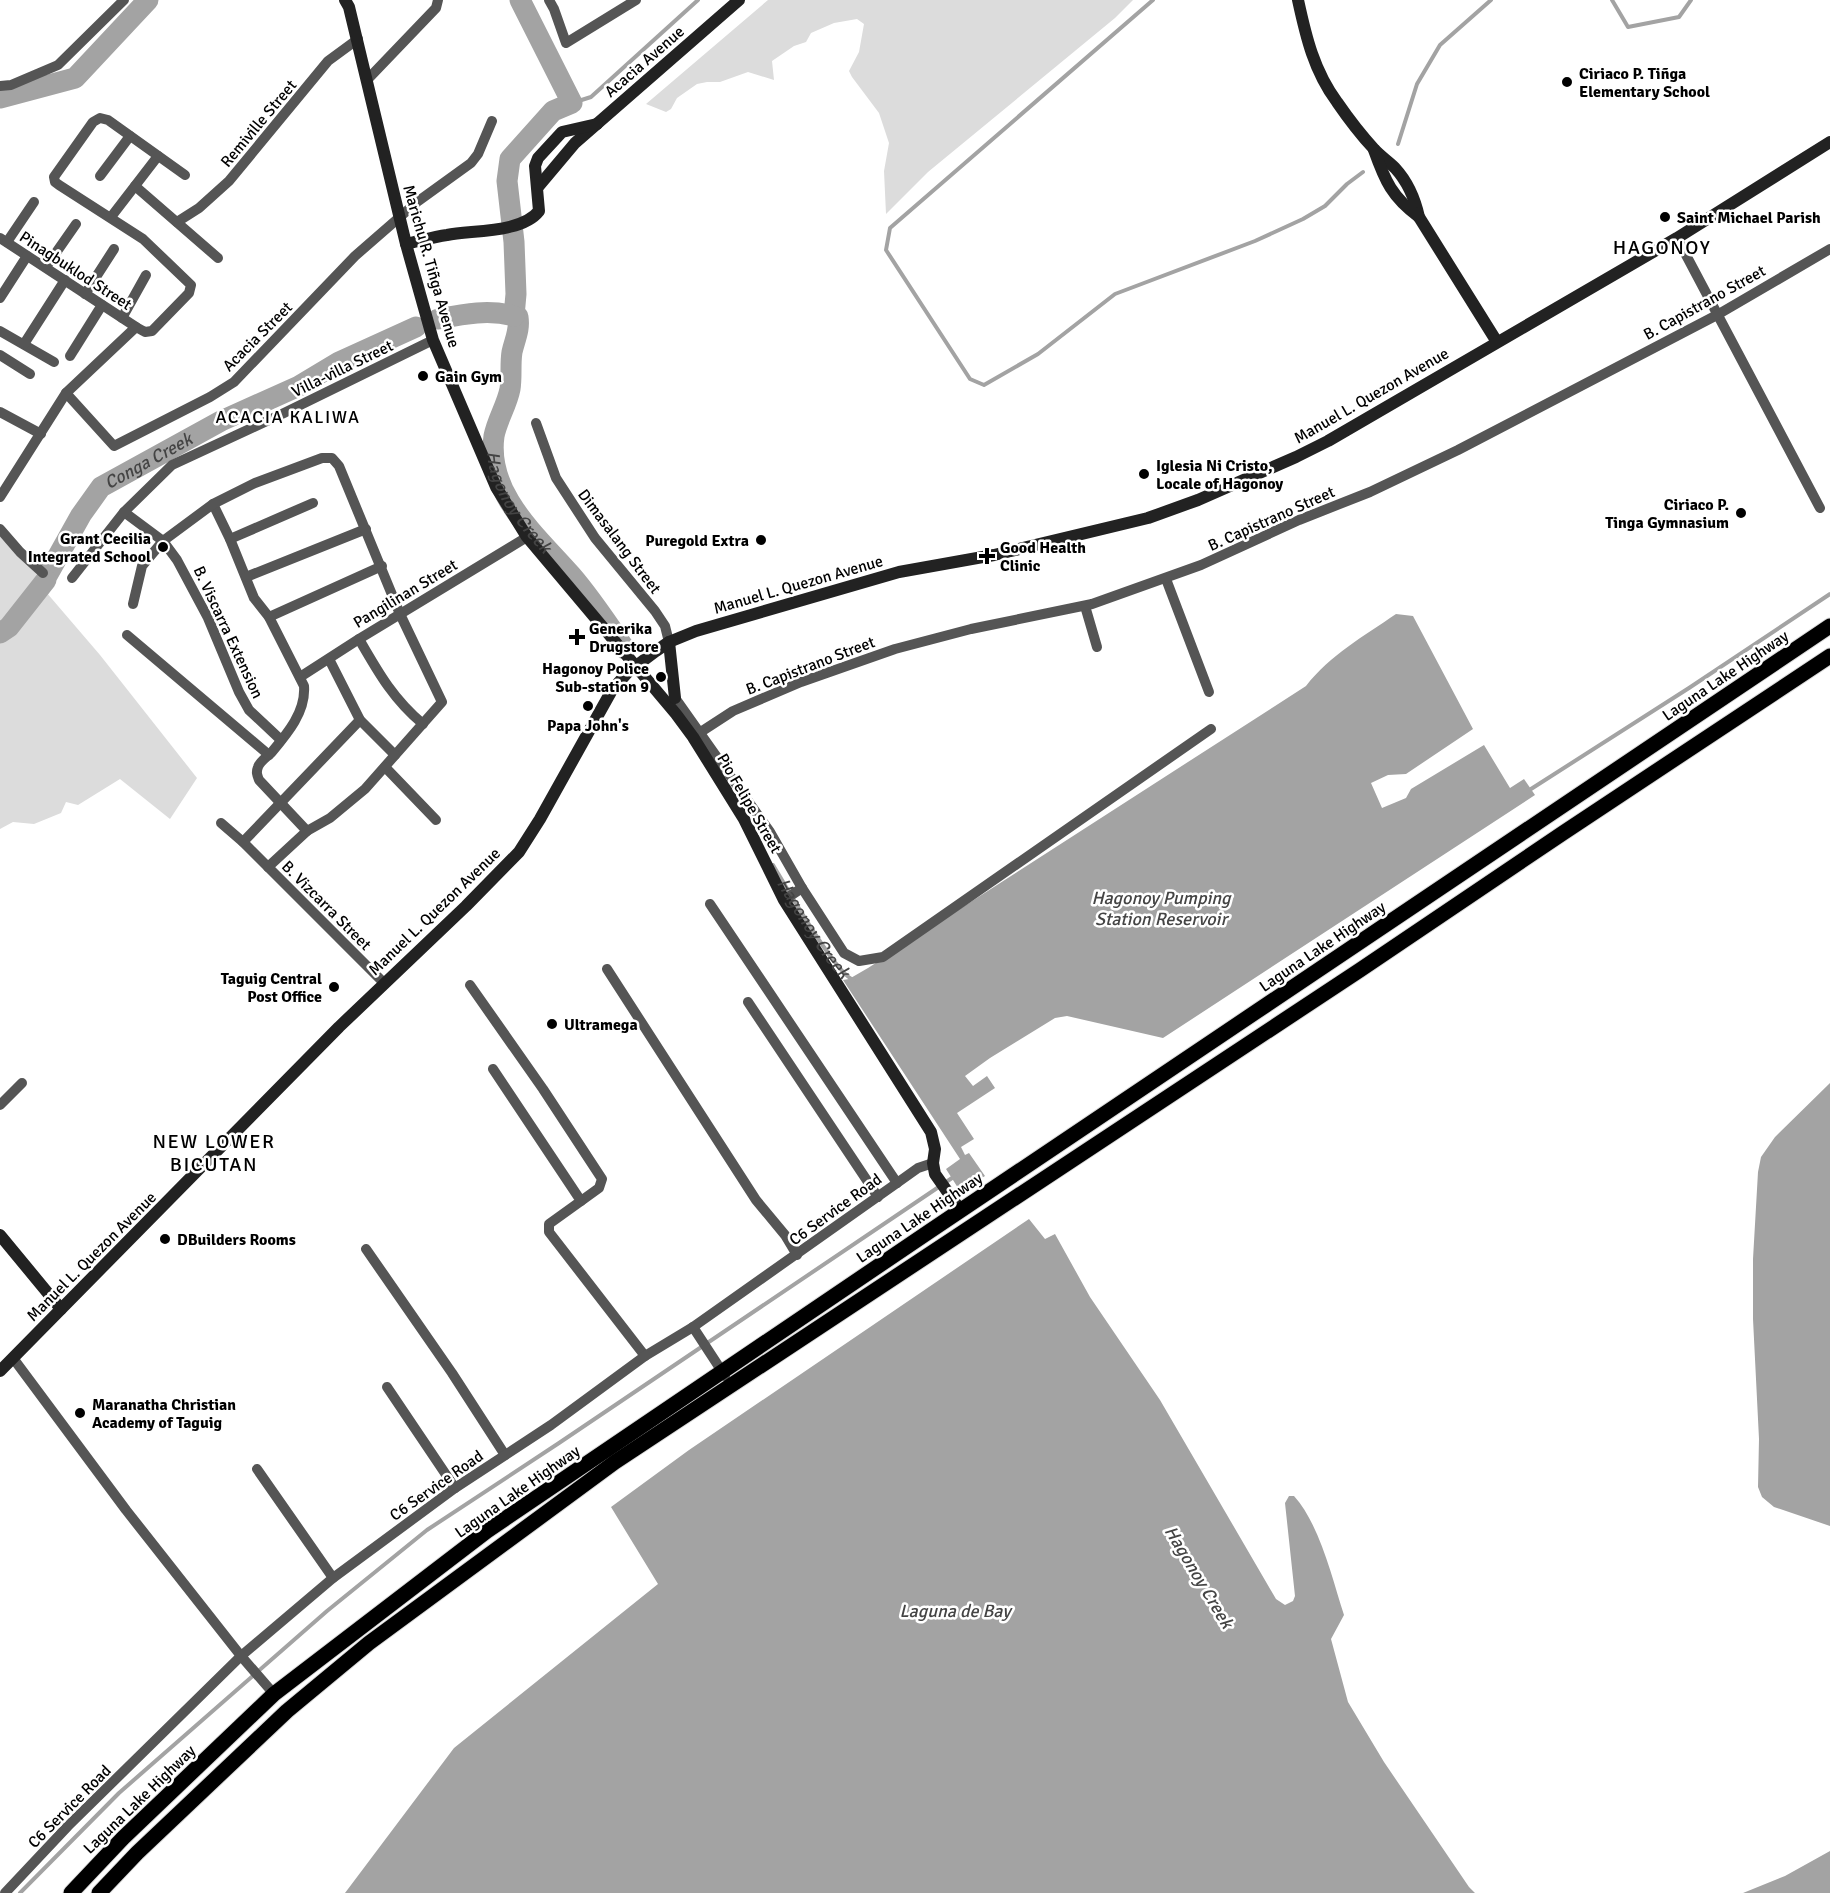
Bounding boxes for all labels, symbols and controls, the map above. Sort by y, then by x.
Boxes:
street label: Acacia Avenue [601,22,689,102]
place label: Ciriaco P. Tiñga Elementary School [1579,64,1710,102]
marker: Ciriaco P. Tiñga Elementary School [1560,75,1574,89]
street label: Remiville Street [216,76,301,171]
street label: Marichu R. Tiñga Avenue [398,183,464,350]
place label: Saint Michael Parish [1677,208,1821,228]
marker: Saint Michael Parish [1658,210,1672,224]
street label: Pinagbuklod Street [15,227,136,315]
district label: HAGONOY [1613,235,1711,260]
street label: B. Capistrano Street [1640,261,1769,345]
street label: Acacia Street [219,297,297,376]
street label: Villa-villa Street [288,336,397,402]
street label: Manuel L. Quezon Avenue [1291,343,1452,448]
place label: Gain Gym [435,367,502,387]
marker: Gain Gym [416,369,430,383]
district label: ACACIA KALIWA [215,406,361,428]
water label: Conga Creek [101,427,198,494]
water label: Hagonoy Creek [482,450,558,559]
place label: Iglesia Ni Cristo, Locale of Hagonoy [1156,456,1283,494]
marker: Iglesia Ni Cristo, Locale of Hagonoy [1137,467,1151,481]
street label: B. Capistrano Street [1205,482,1338,556]
street label: Dimasalang Street [573,485,665,598]
place label: Ciriaco P. Tinga Gymnasium [1605,495,1729,533]
marker: Ciriaco P. Tinga Gymnasium [1734,506,1748,520]
place label: Grant Cecilia Integrated School [28,529,151,567]
place label: Puregold Extra [645,531,749,551]
marker: Puregold Extra [754,533,768,547]
place label: Good Health Clinic [1000,538,1086,576]
marker: Grant Cecilia Integrated School [156,540,170,554]
marker: Good Health Clinic [978,547,996,565]
street label: Manuel L. Quezon Avenue [711,551,885,619]
street label: Pangilinan Street [350,555,462,633]
street label: B. Viscarra Extension [189,563,268,702]
place label: Generika Drugstore [589,619,659,657]
street label: Laguna Lake Highway [1659,626,1793,726]
marker: Generika Drugstore [570,630,584,644]
street label: B. Capistrano Street [743,632,878,700]
place label: Hagonoy Police Sub-station 9 [542,659,649,697]
marker: Hagonoy Police Sub-station 9 [654,670,668,684]
marker: Papa John's [581,699,595,713]
place label: Papa John's [547,716,629,736]
street label: Pio Felipe Street [713,750,786,857]
street label: Manuel L. Quezon Avenue [365,844,505,980]
street label: B. Vizcarra Street [277,857,376,955]
water label: Hagonoy Creek [772,874,856,985]
water label: Hagonoy Pumping Station Reservoir [1091,887,1232,930]
street label: Laguna Lake Highway [1256,897,1390,997]
place label: Taguig Central Post Office [221,969,322,1007]
marker: Taguig Central Post Office [327,980,341,994]
place label: Ultramega [564,1015,638,1035]
marker: Ultramega [545,1017,559,1031]
district label: NEW LOWER BICUTAN [152,1129,276,1177]
street label: Laguna Lake Highway [853,1168,987,1268]
street label: C6 Service Road [785,1169,886,1250]
street label: Manuel L. Quezon Avenue [23,1188,161,1326]
place label: DBuilders Rooms [177,1230,296,1250]
marker: DBuilders Rooms [158,1232,172,1246]
place label: Maranatha Christian Academy of Taguig [92,1395,236,1433]
marker: Maranatha Christian Academy of Taguig [73,1406,87,1420]
street label: Laguna Lake Highway [451,1441,584,1543]
street label: C6 Service Road [386,1446,487,1525]
water label: Hagonoy Creek [1160,1522,1239,1634]
water label: Laguna de Bay [899,1600,1013,1622]
street label: Laguna Lake Highway [79,1741,200,1858]
street label: C6 Service Road [24,1761,116,1853]

